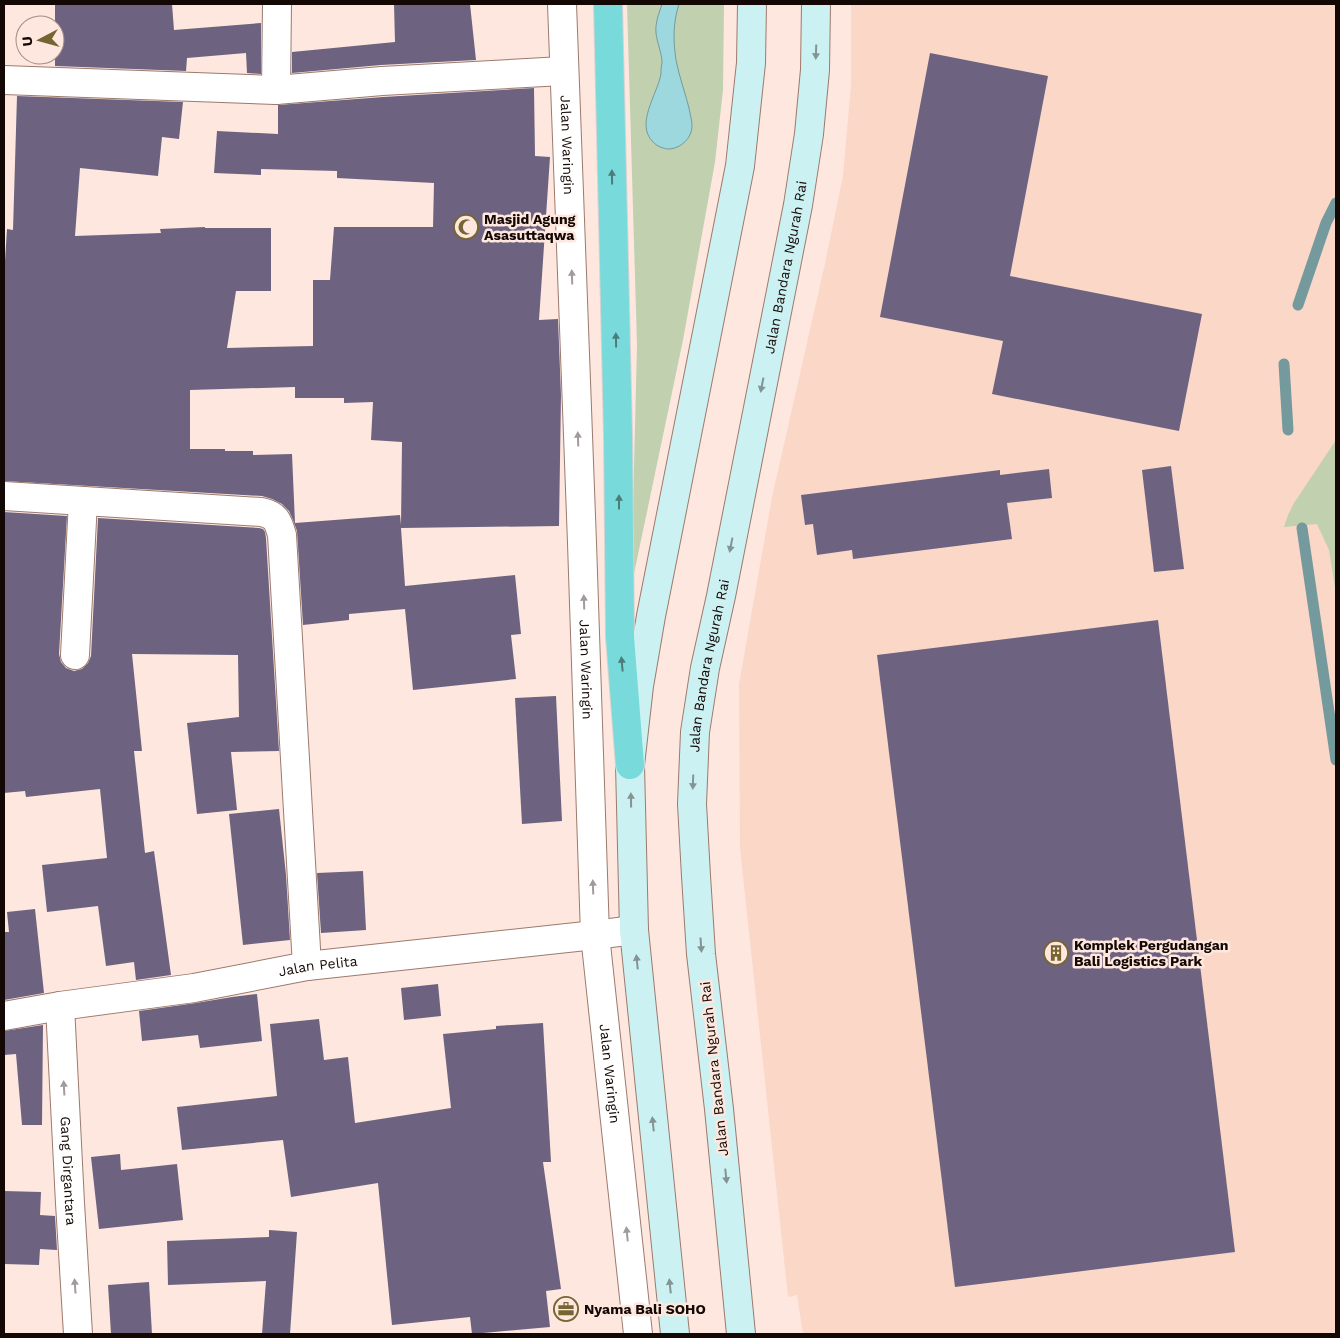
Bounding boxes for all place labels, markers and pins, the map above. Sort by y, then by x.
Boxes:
place label: Masjid Agung Asasuttaqwa [484,211,576,243]
mosque icon: Masjid Agung Asasuttaqwa [453,214,479,240]
place label: Komplek Pergudangan Bali Logistics Park [1074,937,1228,969]
building icon: Komplek Pergudangan Bali Logistics Park [1043,940,1069,966]
office icon: Nyama Bali SOHO [553,1296,579,1322]
place label: Nyama Bali SOHO [584,1301,706,1317]

